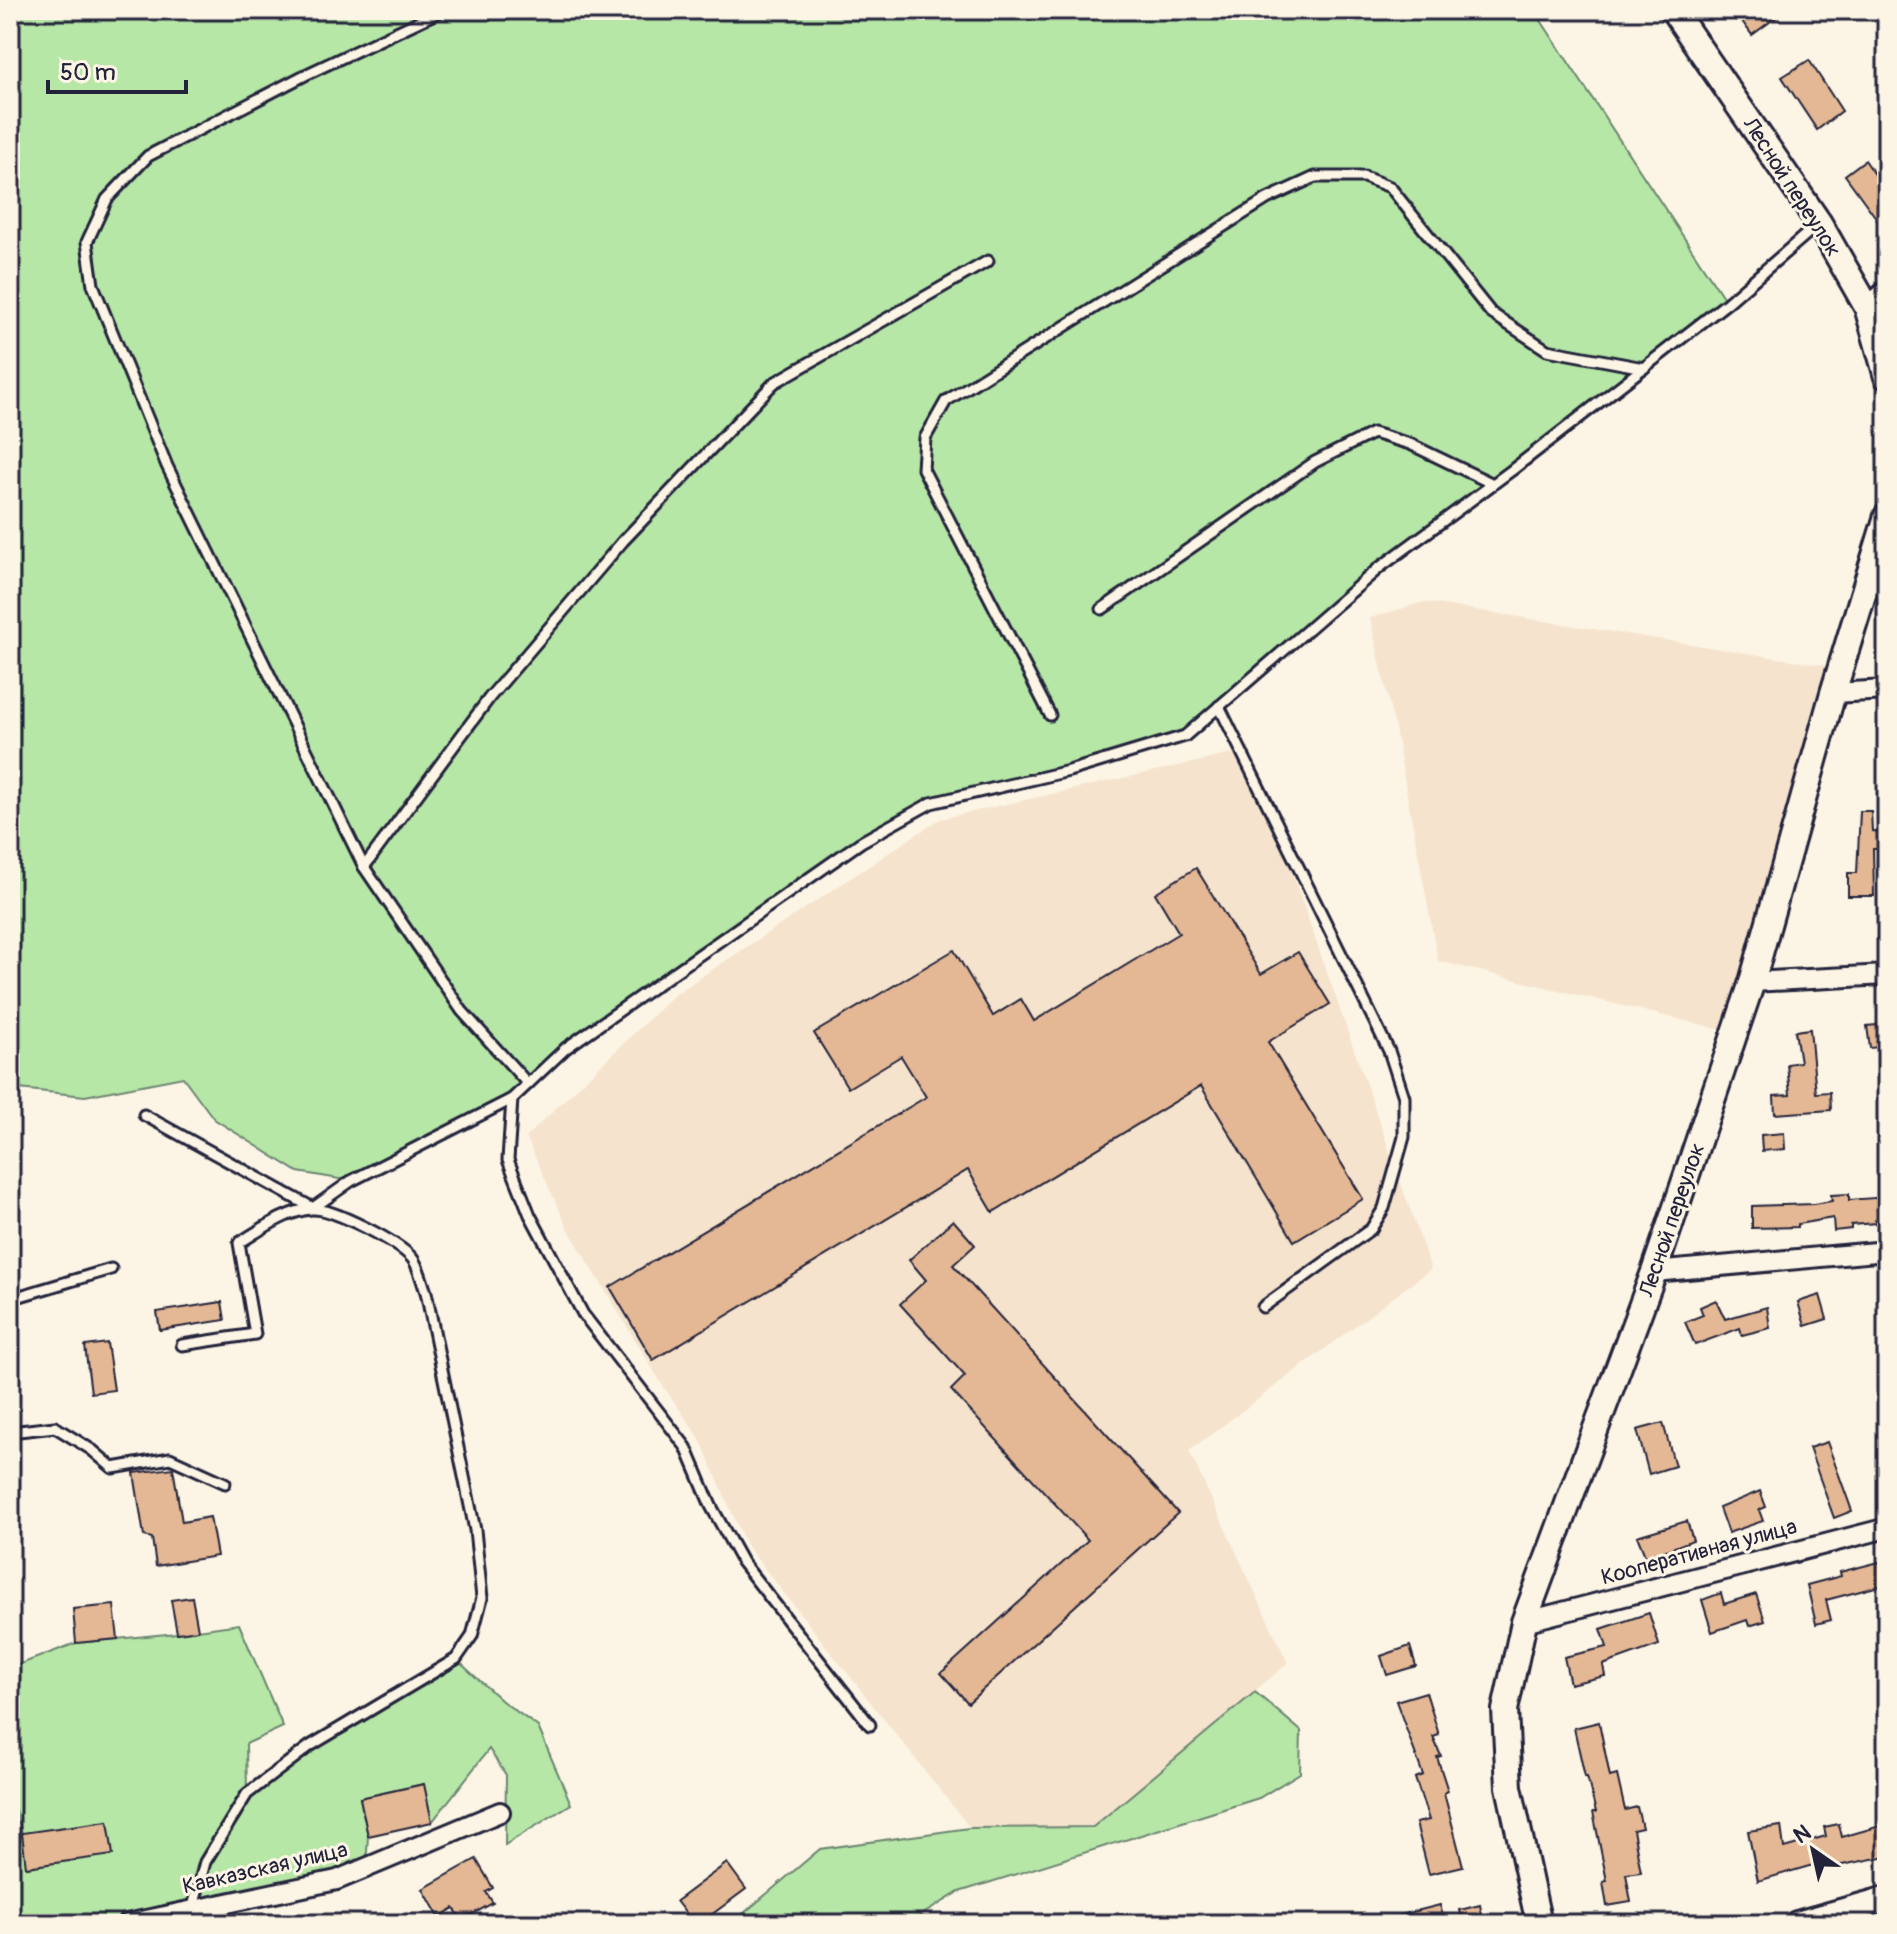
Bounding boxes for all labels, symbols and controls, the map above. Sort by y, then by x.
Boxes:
scale bar [48,44,186,94]
text: 50 m [60,58,116,87]
street label: Лесной переулок [1736,111,1848,262]
street label: Лесной переулок [1632,1139,1711,1302]
street label: Кооперативная улица [1598,1512,1800,1592]
north arrow [1773,1810,1853,1890]
text: N [1788,1818,1816,1850]
street label: Кавказская улица [180,1835,350,1901]

